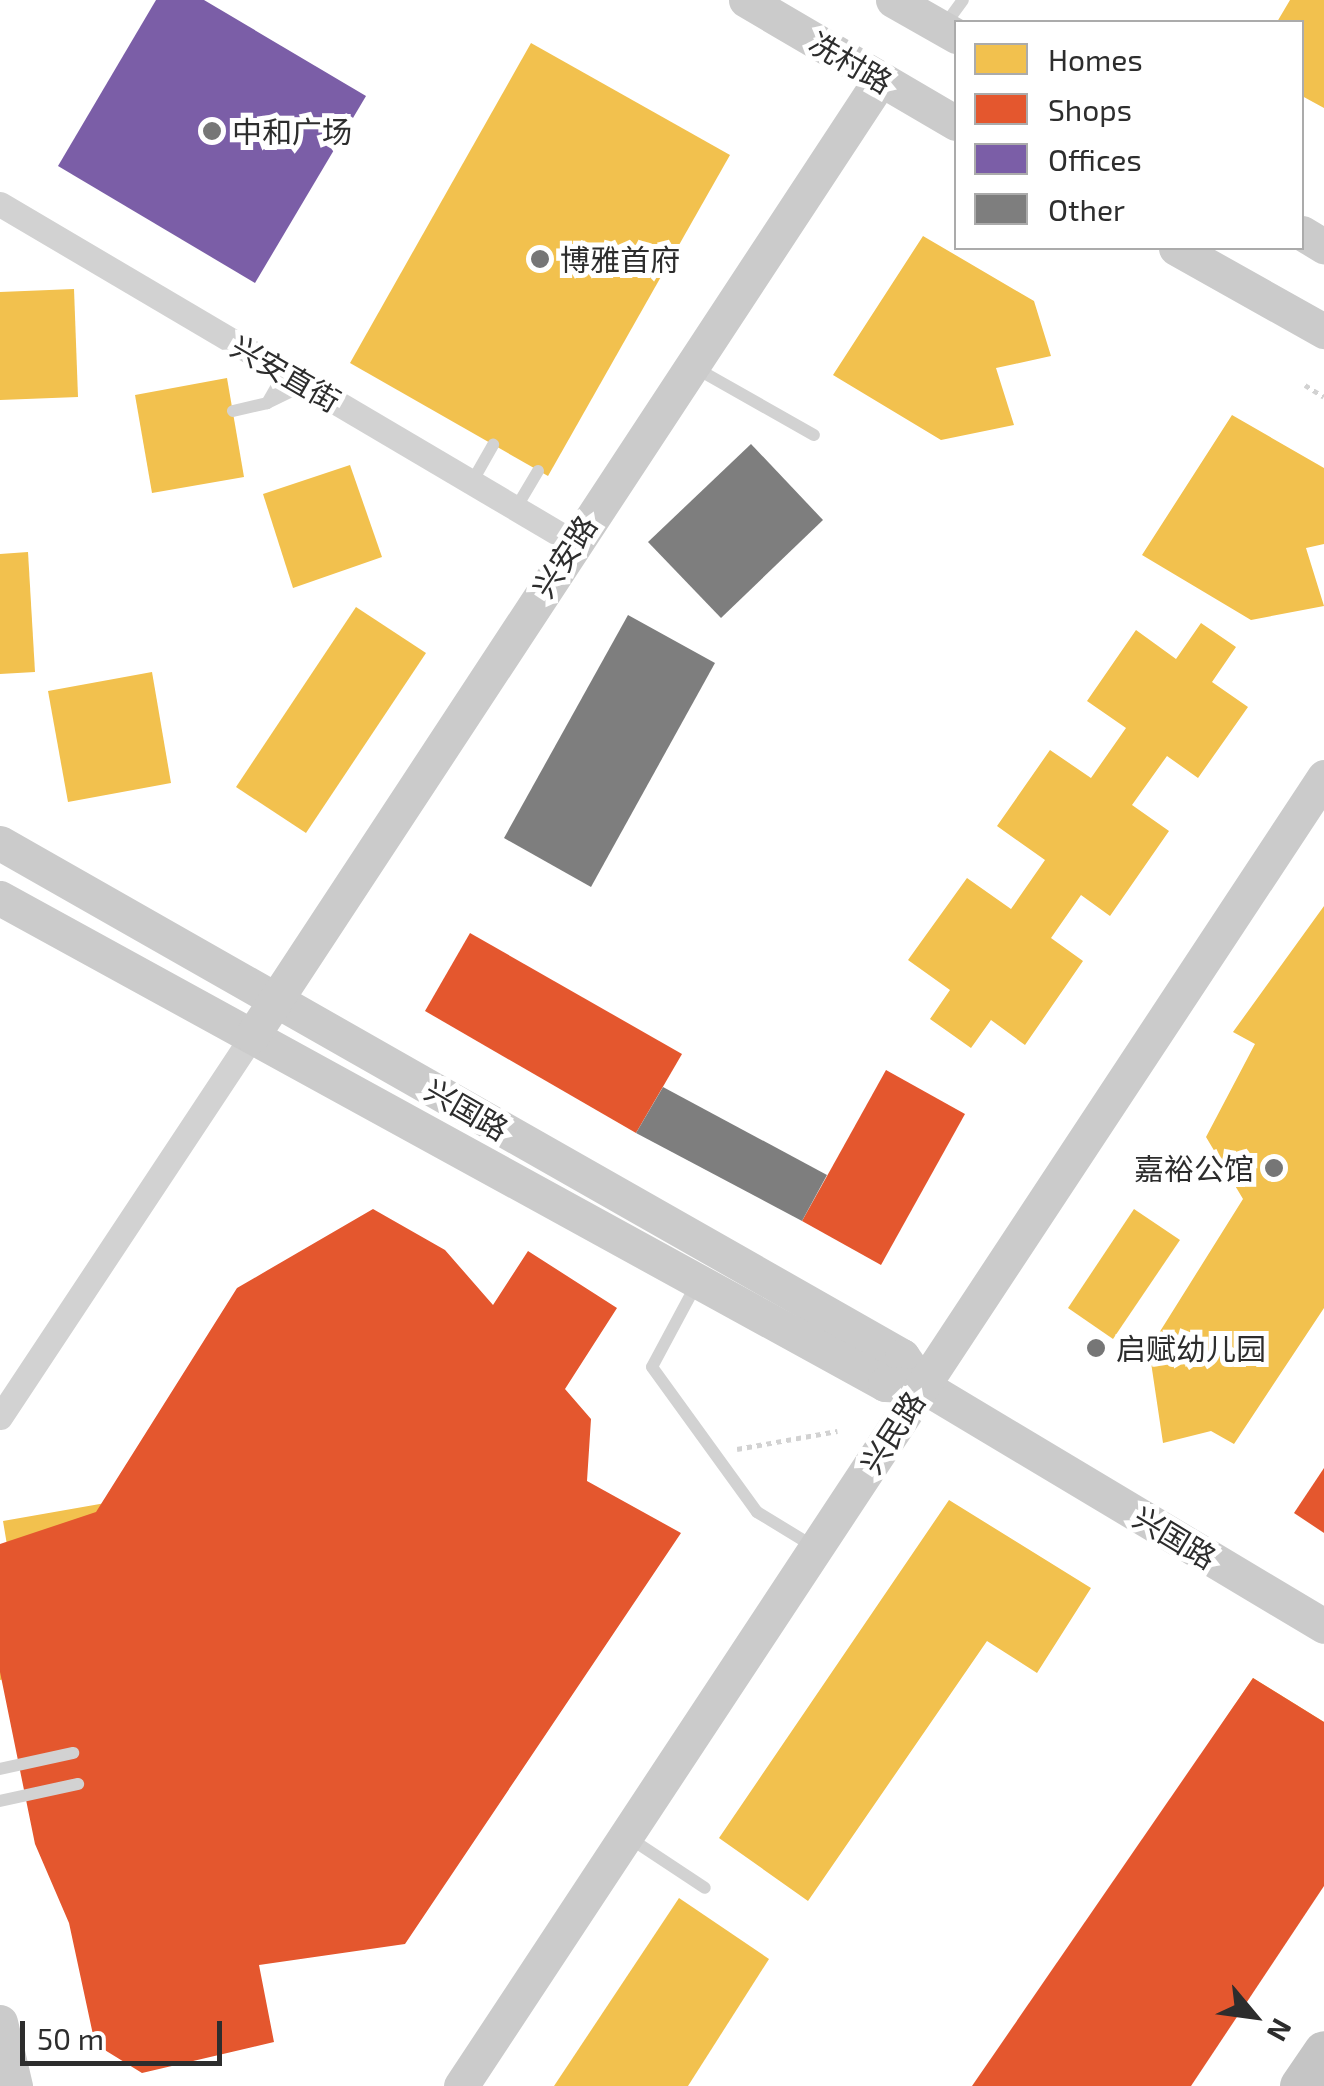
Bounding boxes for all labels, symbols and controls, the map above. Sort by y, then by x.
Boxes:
legend [954,20,1304,250]
street label: 冼村路 [803,24,899,100]
text: Homes [1048,41,1143,77]
text: Shops [1048,91,1132,127]
place label: 中和广场 [232,113,352,149]
marker: 中和广场 [201,120,223,142]
text: Offices [1048,141,1142,177]
text: Other [1048,191,1125,227]
place label: 博雅首府 [560,241,680,277]
marker: 博雅首府 [529,248,551,270]
street label: 兴安直街 [225,327,347,419]
street label: 兴安路 [524,508,604,604]
street label: 兴国路 [419,1071,515,1147]
place label: 嘉裕公馆 [1134,1150,1254,1186]
marker: 嘉裕公馆 [1263,1157,1285,1179]
place label: 启赋幼儿园 [1116,1330,1266,1366]
marker: 启赋幼儿园 [1085,1337,1107,1359]
street label: 兴民路 [852,1384,932,1480]
street label: 兴国路 [1127,1498,1223,1576]
north arrow [1204,1966,1304,2066]
scale bar [25,2001,228,2063]
text: N [1260,2013,1300,2048]
text: 50 m [37,2020,104,2056]

